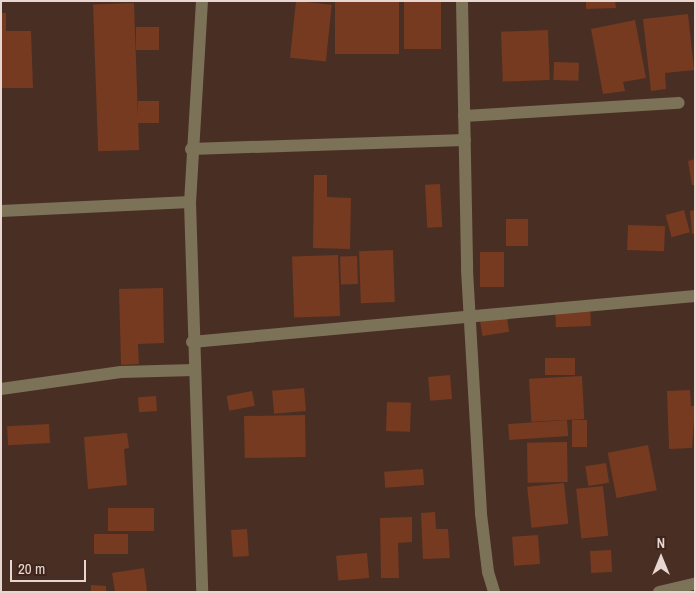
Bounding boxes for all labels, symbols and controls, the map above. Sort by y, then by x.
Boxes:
north arrow [636,533,686,583]
text: N [657,534,665,552]
scale bar [12,550,89,582]
text: 20 m [18,558,45,579]

